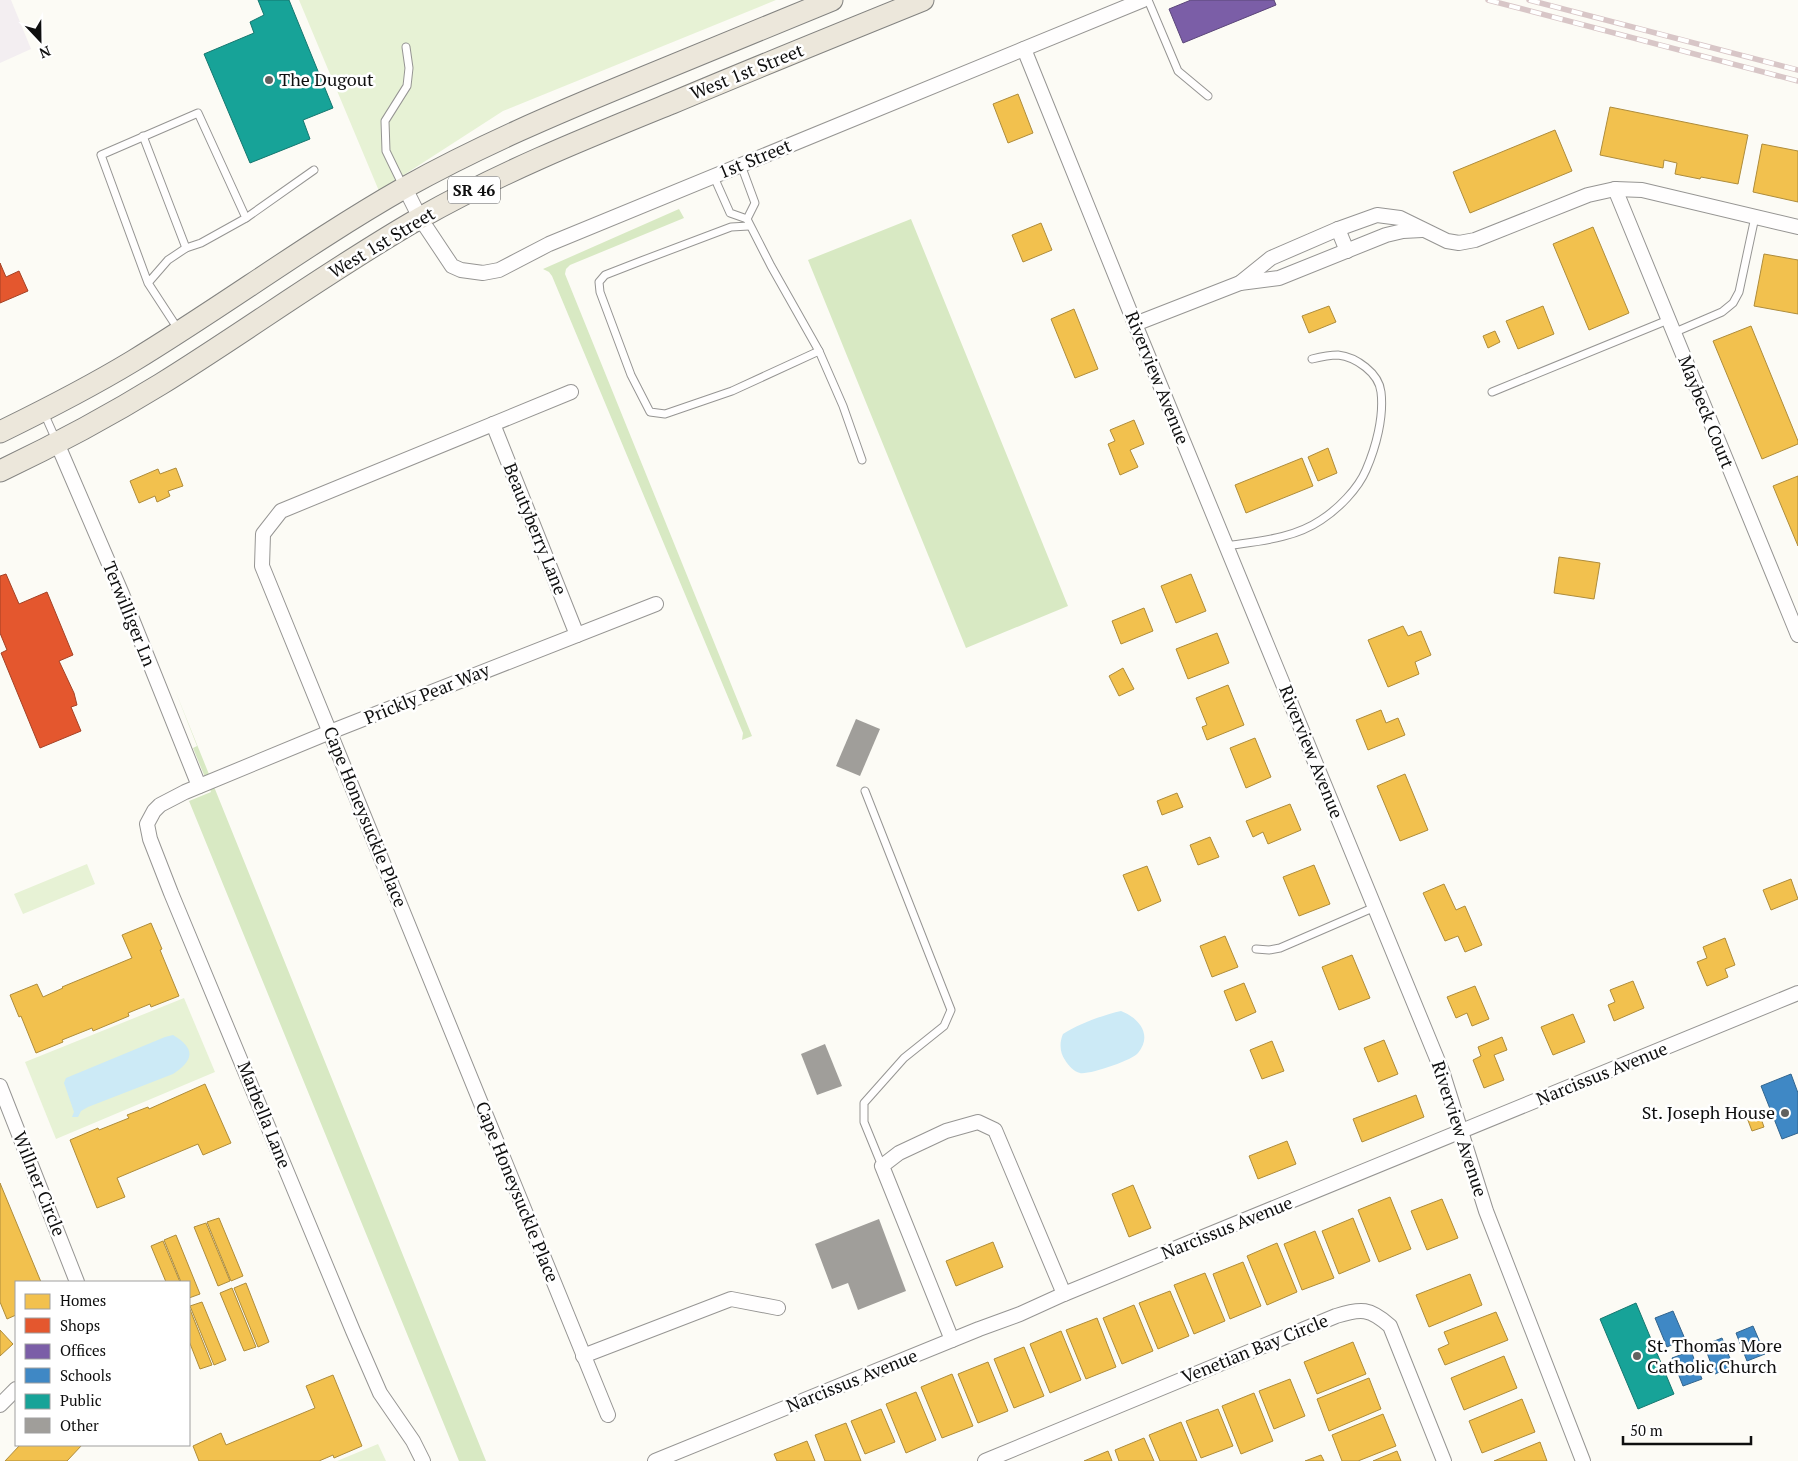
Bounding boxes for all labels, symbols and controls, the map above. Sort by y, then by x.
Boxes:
north arrow [15,15,65,65]
street label: West 1st Street [686,37,807,105]
text: N [36,42,54,63]
place label: The Dugout [279,67,374,91]
marker: The Dugout [263,74,275,86]
street label: 1st Street [715,133,795,184]
road number: SR 46 [448,176,500,204]
street label: West 1st Street [324,201,439,283]
street label: Riverview Avenue [1120,307,1196,448]
street label: Maybeck Court [1673,352,1741,472]
street label: Beautyberry Lane [498,459,573,598]
street label: Terwilliger Ln [98,558,162,670]
street label: Prickly Pear Way [360,657,494,729]
street label: Riverview Avenue [1274,681,1350,822]
street label: Cape Honeysuckle Place [319,723,413,911]
street label: Narcissus Avenue [1532,1036,1671,1110]
street label: Marbella Lane [233,1058,297,1172]
street label: Riverview Avenue [1427,1058,1493,1200]
street label: Cape Honeysuckle Place [471,1098,565,1286]
place label: St. Joseph House [1642,1100,1775,1124]
marker: St. Joseph House [1779,1107,1791,1119]
street label: Willner Circle [8,1128,72,1240]
street label: Narcissus Avenue [1157,1190,1296,1264]
legend [15,1281,190,1446]
text: Homes [60,1290,106,1310]
street label: Venetian Bay Circle [1178,1308,1332,1388]
text: Shops [60,1315,100,1335]
place label: St. Thomas More Catholic Church [1647,1333,1782,1378]
text: Offices [60,1340,106,1360]
street label: Narcissus Avenue [782,1343,921,1417]
marker: St. Thomas More Catholic Church [1631,1350,1643,1362]
text: Schools [60,1365,111,1385]
text: Public [60,1390,102,1410]
scale bar [1623,1414,1750,1446]
text: Other [60,1415,99,1435]
text: 50 m [1630,1420,1663,1440]

